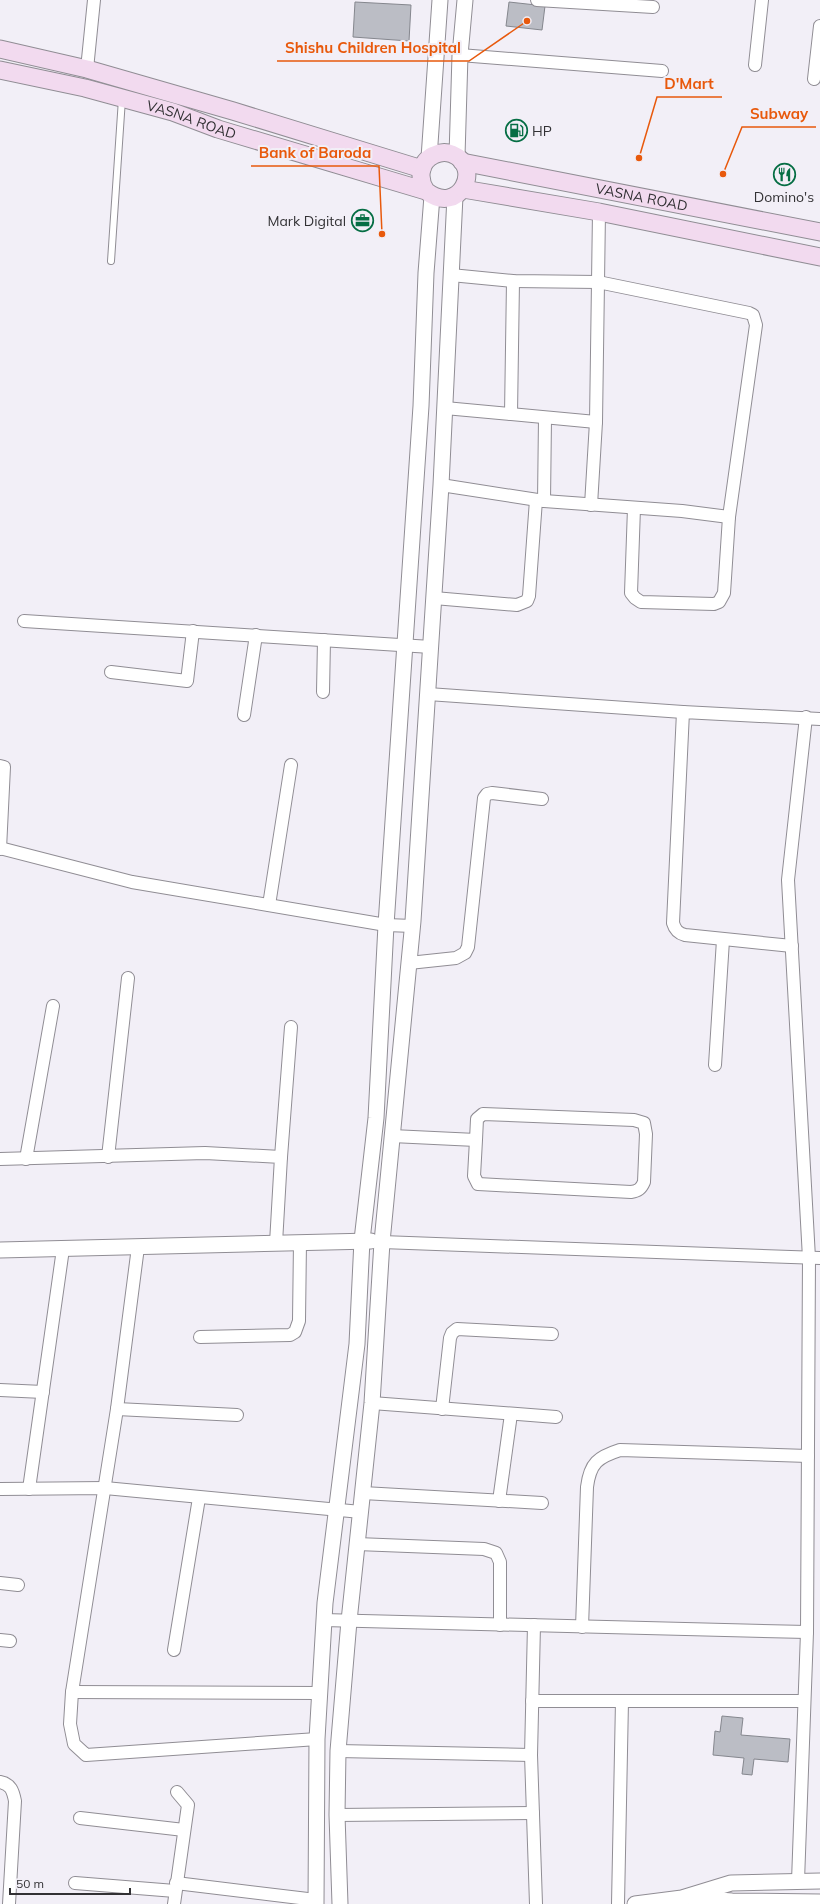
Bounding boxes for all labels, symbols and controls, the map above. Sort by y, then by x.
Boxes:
callout: Shishu Children Hospital [277,34,469,61]
text: Shishu Children Hospital [285,38,461,57]
callout: D'Mart [657,70,722,97]
text: D'Mart [664,74,714,93]
street label: VASNA ROAD [145,96,238,143]
callout: Subway [742,100,816,127]
text: Subway [750,104,809,123]
fuel station icon: HP [503,118,529,144]
place label: HP [532,122,552,140]
callout: Bank of Baroda [251,139,379,166]
text: Bank of Baroda [259,143,371,162]
restaurant icon: Domino's [771,162,797,188]
street label: VASNA ROAD [594,179,689,215]
place label: Domino's [754,188,814,206]
office icon: Mark Digital [349,208,375,234]
place label: Mark Digital [267,212,346,230]
scale bar [10,1870,130,1896]
text: 50 m [16,1876,44,1891]

